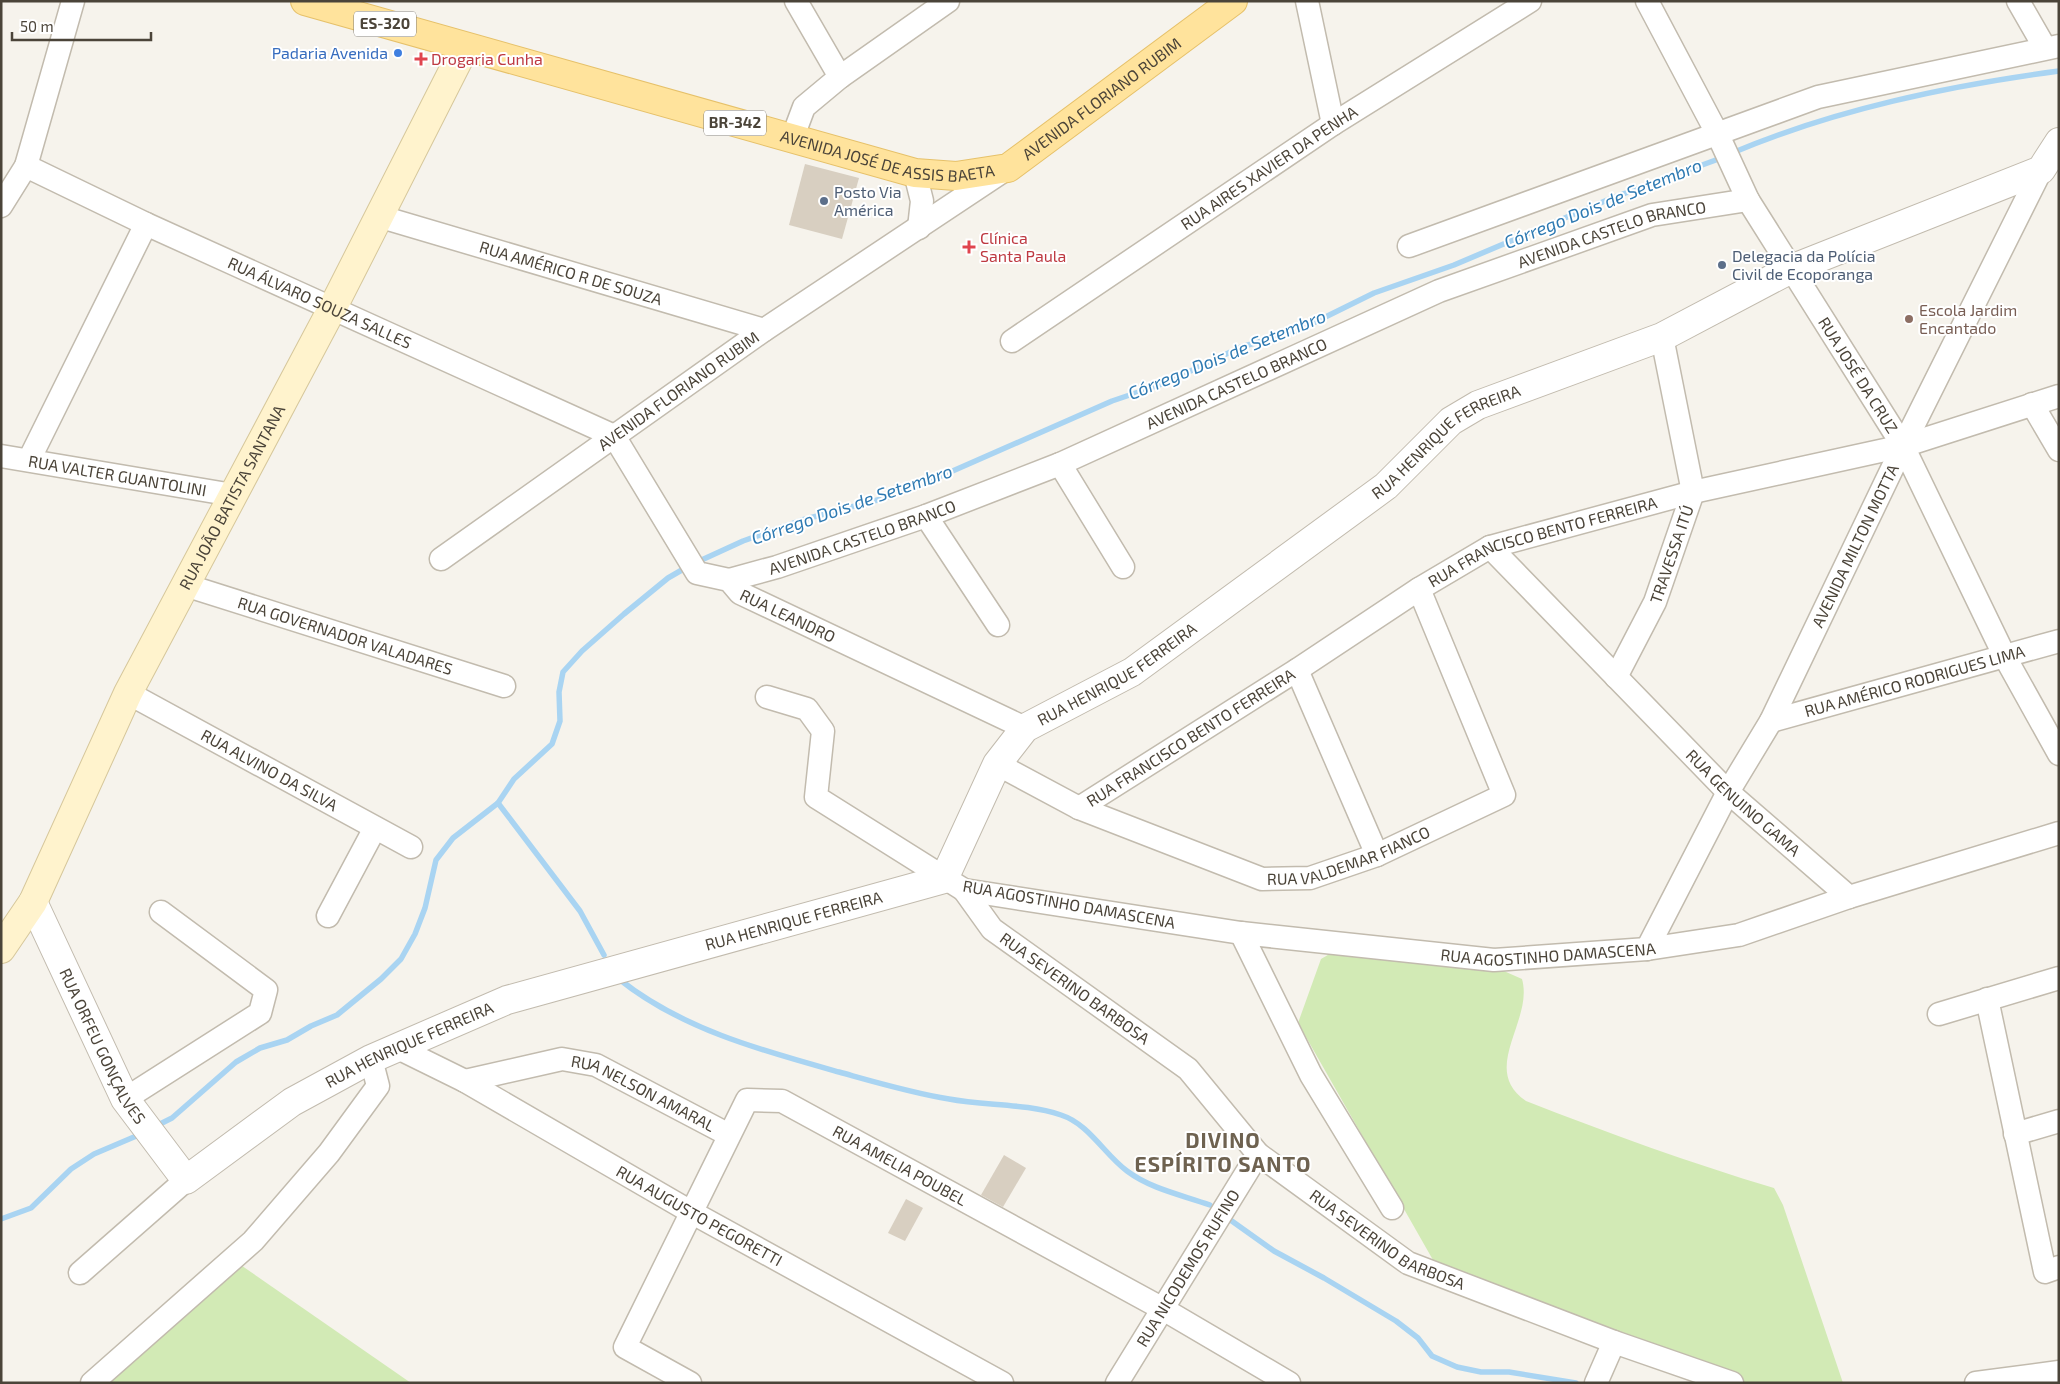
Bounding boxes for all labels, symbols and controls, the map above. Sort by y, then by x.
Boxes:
scale bar [12,10,151,42]
road number: ES-320 [354,12,416,36]
text: 50 m [20,17,54,35]
street label: AVENIDA FLORIANO RUBIM [1018,33,1184,163]
place label: Padaria Avenida [272,43,388,62]
marker: Padaria Avenida [392,47,404,59]
place label: Drogaria Cunha [431,49,543,68]
marker: Drogaria Cunha [415,53,427,65]
street label: RUA AIRES XAVIER DA PENHA [1177,101,1361,233]
road number: BR-342 [704,110,766,136]
street label: AVENIDA JOSÉ DE ASSIS BAETA [778,126,996,185]
water label: Córrego Dois de Setembro [1500,153,1705,253]
place label: Posto Via América [834,182,901,219]
marker: Posto Via América [818,195,830,207]
street label: AVENIDA CASTELO BRANCO [1515,197,1707,271]
place label: Clínica Santa Paula [980,228,1066,265]
street label: RUA AMÉRICO R DE SOUZA [477,236,665,308]
marker: Clínica Santa Paula [962,240,976,254]
place label: Delegacia da Polícia Civil de Ecoporanga [1732,246,1876,283]
street label: RUA ÁLVARO SOUZA SALLES [225,252,415,352]
marker: Delegacia da Polícia Civil de Ecoporanga [1716,259,1728,271]
place label: Escola Jardim Encantado [1919,300,2017,337]
water label: Córrego Dois de Setembro [1124,304,1329,404]
street label: RUA JOSÉ DA CRUZ [1815,313,1902,436]
marker: Escola Jardim Encantado [1903,313,1915,325]
street label: AVENIDA FLORIANO RUBIM [594,327,762,454]
street label: AVENIDA CASTELO BRANCO [1143,334,1330,432]
street label: RUA HENRIQUE FERREIRA [1368,380,1523,502]
street label: RUA JOÃO BATISTA SANTANA [175,402,288,593]
street label: RUA VALTER GUANTOLINI [27,451,208,499]
water label: Córrego Dois de Setembro [748,459,955,549]
street label: AVENIDA MILTON MOTTA [1807,461,1902,630]
street label: RUA FRANCISCO BENTO FERREIRA [1424,492,1659,591]
street label: AVENIDA CASTELO BRANCO [767,495,958,578]
street label: TRAVESSA ITÚ [1645,503,1697,606]
street label: RUA LEANDRO [737,585,839,646]
street label: RUA GOVERNADOR VALADARES [236,592,455,678]
street label: RUA HENRIQUE FERREIRA [1034,618,1200,729]
street label: RUA AMÉRICO RODRIGUES LIMA [1802,641,2027,720]
street label: RUA FRANCISCO BENTO FERREIRA [1083,664,1298,810]
street label: RUA ALVINO DA SILVA [198,725,341,814]
street label: RUA GENUINO GAMA [1683,745,1805,860]
street label: RUA VALDEMAR FIANCO [1267,821,1433,888]
street label: RUA AGOSTINHO DAMASCENA [961,875,1177,932]
street label: RUA HENRIQUE FERREIRA [703,887,884,954]
street label: RUA SEVERINO BARBOSA [997,928,1154,1048]
street label: RUA AGOSTINHO DAMASCENA [1440,938,1657,969]
street label: RUA ORFEU GONÇALVES [56,965,150,1127]
street label: RUA HENRIQUE FERREIRA [322,997,496,1091]
street label: RUA NELSON AMARAL [570,1051,718,1135]
street label: RUA AMELIA POUBEL [830,1121,970,1209]
district label: DIVINO ESPÍRITO SANTO [1135,1127,1311,1176]
street label: RUA AUGUSTO PEGORETTI [613,1161,786,1269]
street label: RUA SEVERINO BARBOSA [1306,1185,1468,1293]
street label: RUA NICODEMOS RUFINO [1132,1186,1243,1350]

